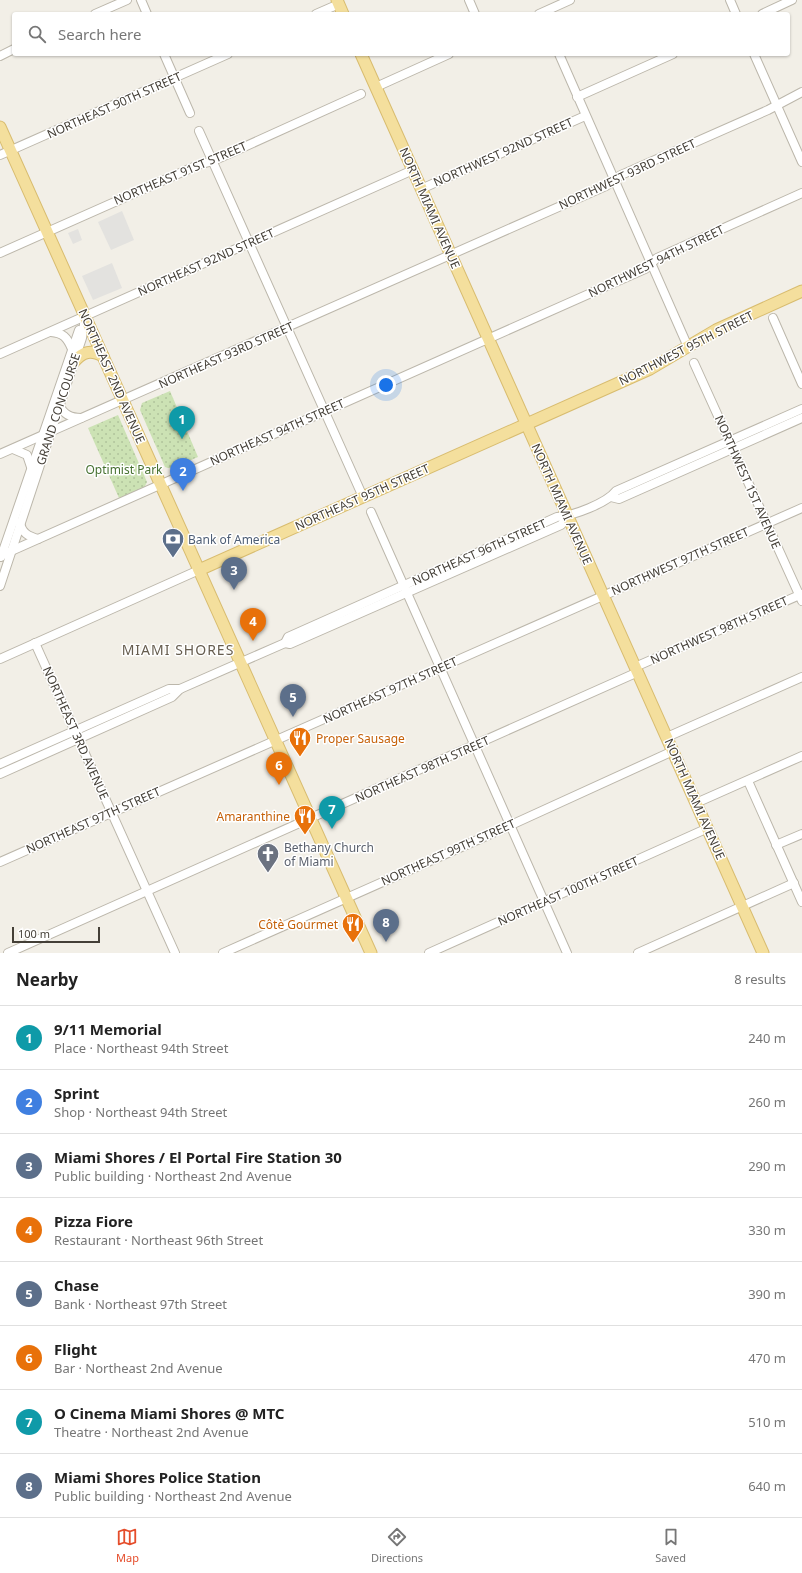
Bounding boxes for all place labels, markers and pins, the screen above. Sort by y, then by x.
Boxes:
pin: 1 [169,406,195,439]
pin: 2 [170,458,196,491]
bank icon: Bank of America [160,526,186,559]
place label: Bank of America [188,531,280,548]
pin: 3 [221,557,247,590]
pin: 4 [240,608,266,641]
pin: 5 [280,684,306,717]
restaurant icon: Proper Sausage [287,725,313,758]
place label: Proper Sausage [316,730,405,747]
pin: 6 [266,752,292,785]
pin: 7 [319,796,345,829]
restaurant icon: Amaranthine [292,803,318,836]
place label: Amaranthine [216,808,290,825]
place label: Bethany Church of Miami [284,839,374,870]
church icon: Bethany Church of Miami [255,841,281,874]
pin: 8 [373,909,399,942]
restaurant icon: Côtè Gourmet [340,911,366,944]
place label: Côtè Gourmet [258,916,339,933]

